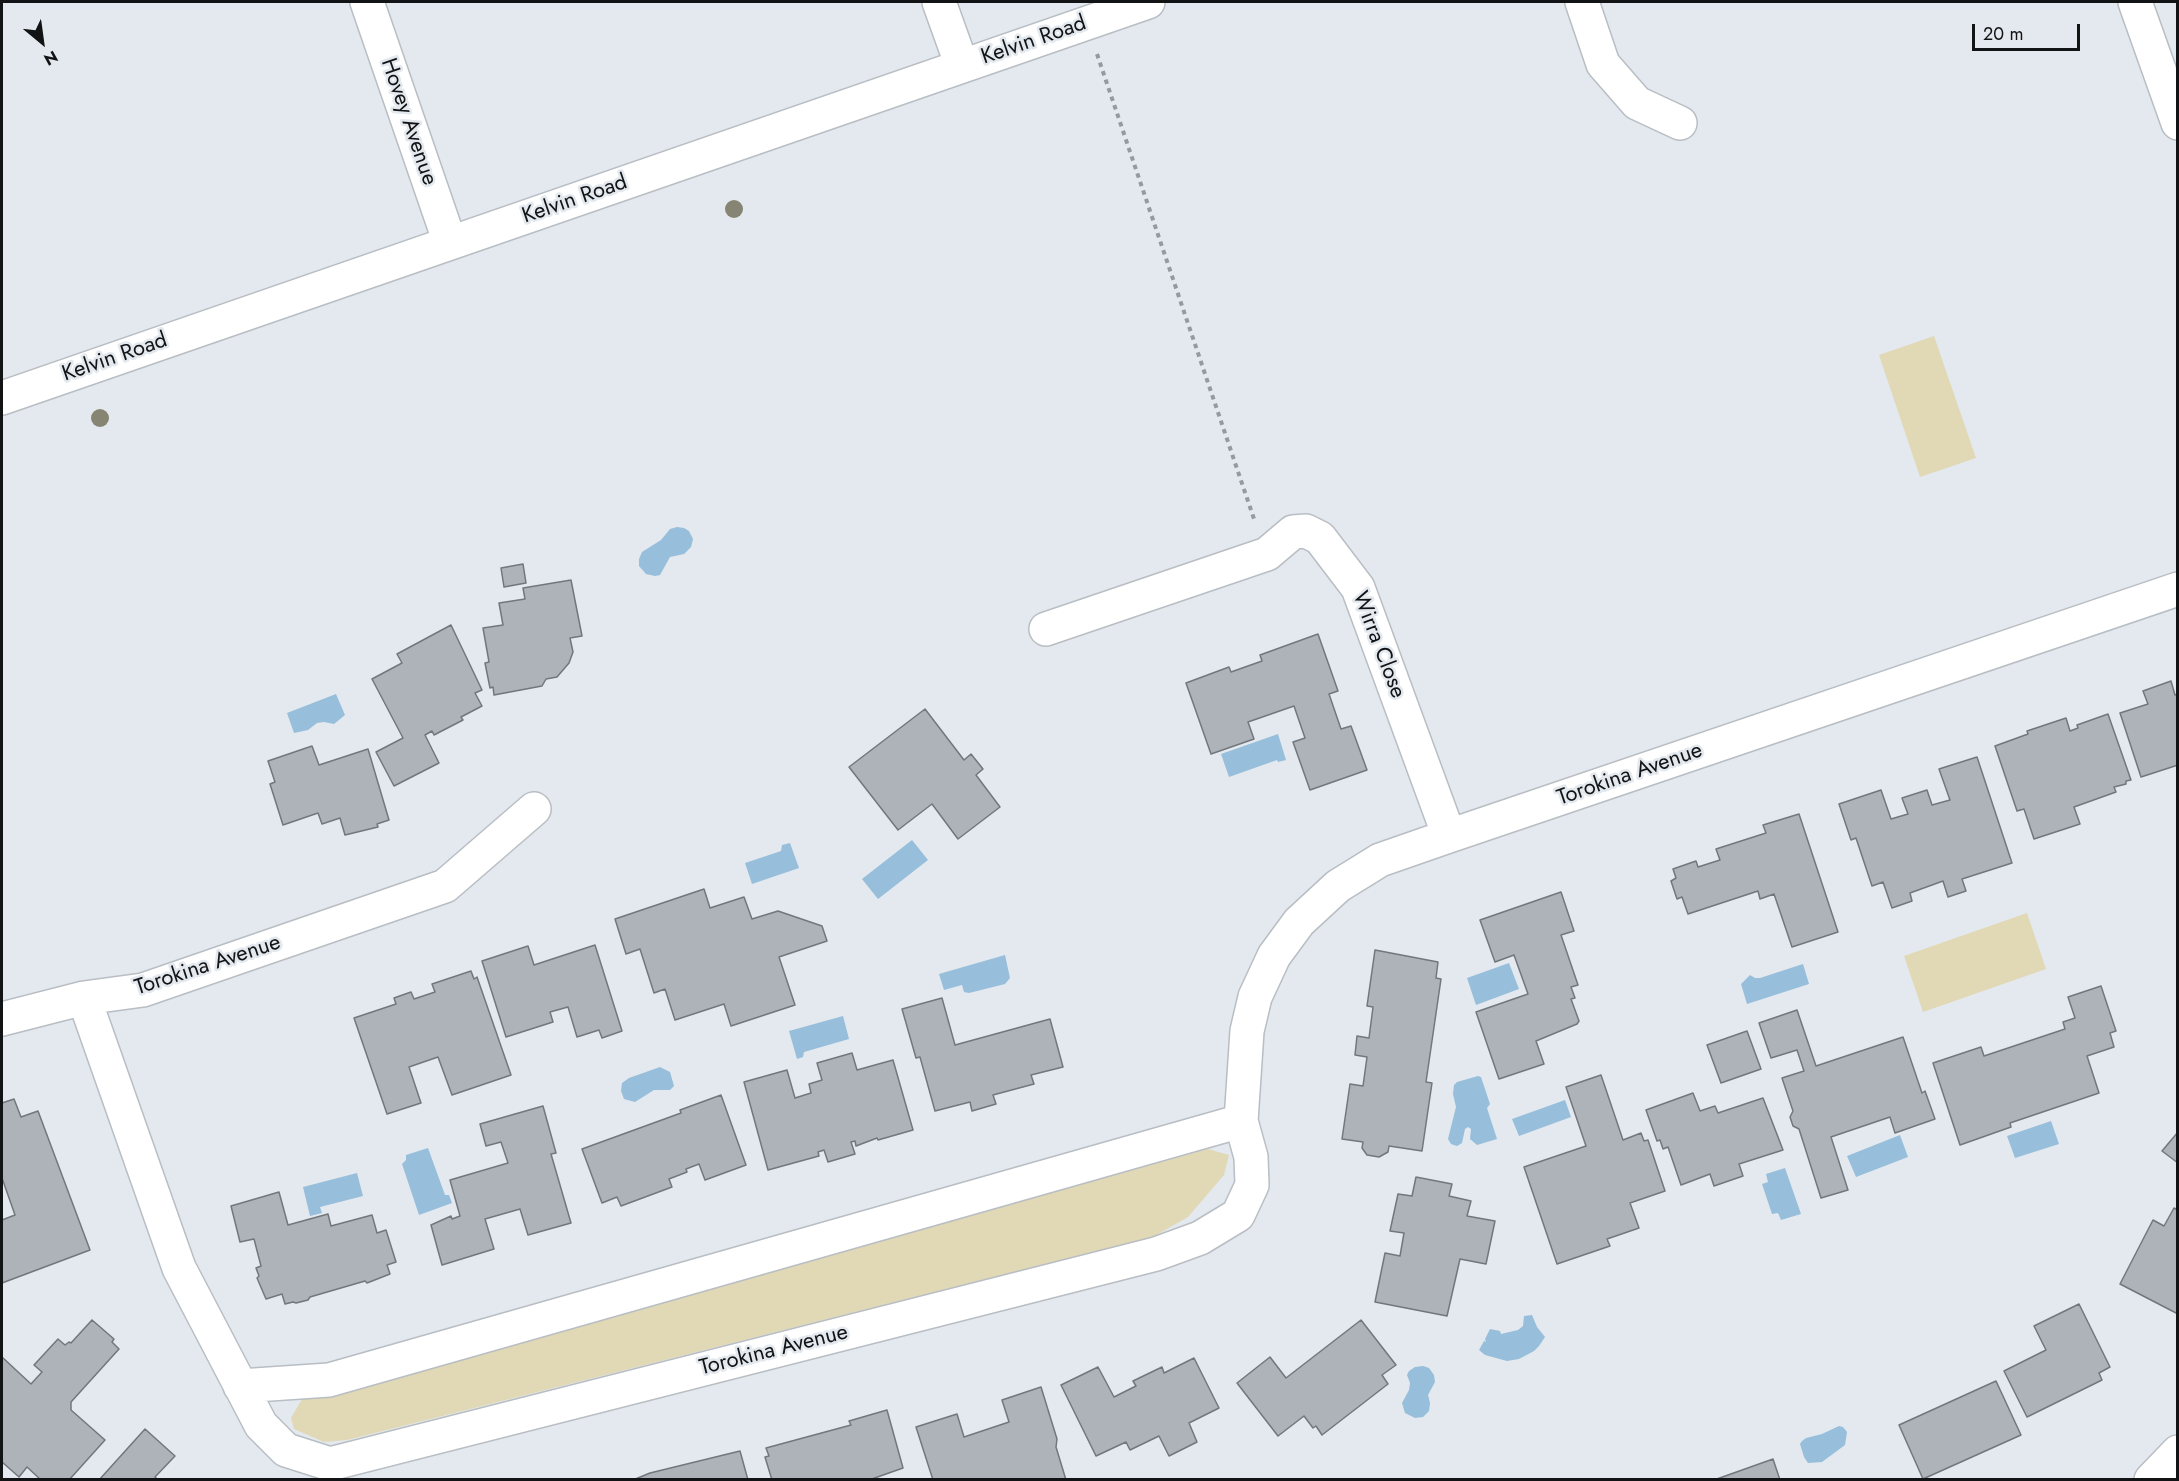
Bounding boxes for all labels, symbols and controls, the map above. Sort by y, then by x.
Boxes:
street label: Kelvin Road [978,11,1090,71]
north arrow [12,12,72,72]
scale bar [1975,12,2083,50]
text: 20 m [1983,21,2023,47]
text: N [40,45,62,71]
street label: Hovey Avenue [374,55,442,189]
street label: Kelvin Road [519,170,631,230]
street label: Kelvin Road [59,328,171,388]
street label: Wirra Close [1346,588,1410,702]
street label: Torokina Avenue [1554,738,1706,812]
street label: Torokina Avenue [132,930,284,1002]
street label: Torokina Avenue [697,1320,851,1382]

